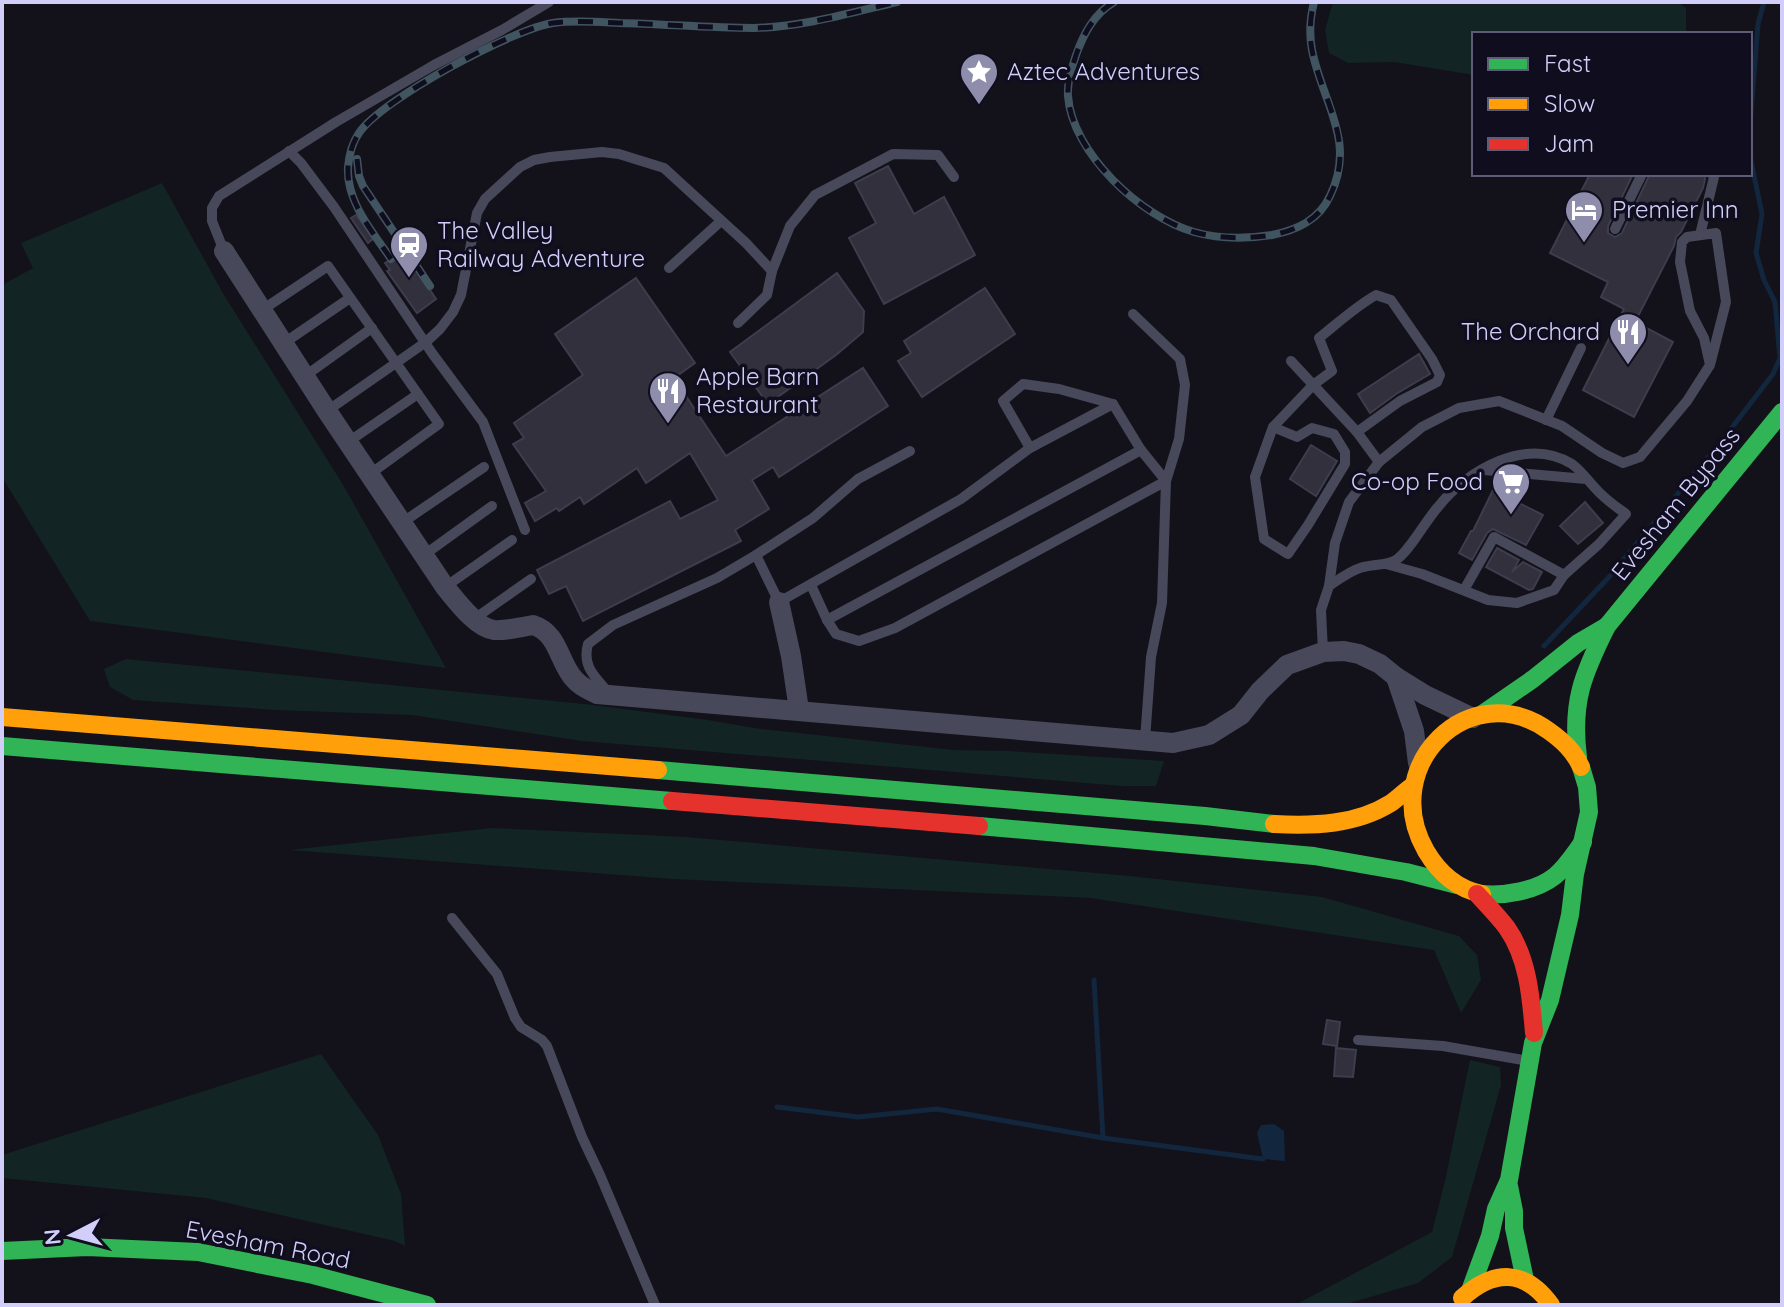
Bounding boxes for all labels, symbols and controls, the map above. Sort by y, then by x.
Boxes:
legend [1472,32,1752,176]
text: Fast [1544,48,1591,78]
place icon: Aztec Adventures [958,51,1000,106]
place label: Aztec Adventures [1007,56,1200,86]
text: Slow [1544,88,1595,118]
text: Jam [1544,128,1594,158]
hotel icon: Premier Inn [1563,189,1605,244]
place label: Premier Inn [1612,194,1739,224]
place label: The Valley Railway Adventure [437,215,645,273]
station icon: The Valley Railway Adventure [388,224,430,279]
restaurant icon: The Orchard [1607,311,1649,366]
place label: The Orchard [1461,316,1600,346]
place label: Apple Barn Restaurant [696,361,819,419]
restaurant icon: Apple Barn Restaurant [647,370,689,425]
street label: Evesham Bypass [1604,421,1746,586]
supermarket icon: Co-op Food [1490,461,1532,516]
place label: Co-op Food [1351,466,1483,496]
north arrow [32,1195,112,1275]
street label: Evesham Road [183,1213,353,1275]
text: N [37,1228,67,1247]

